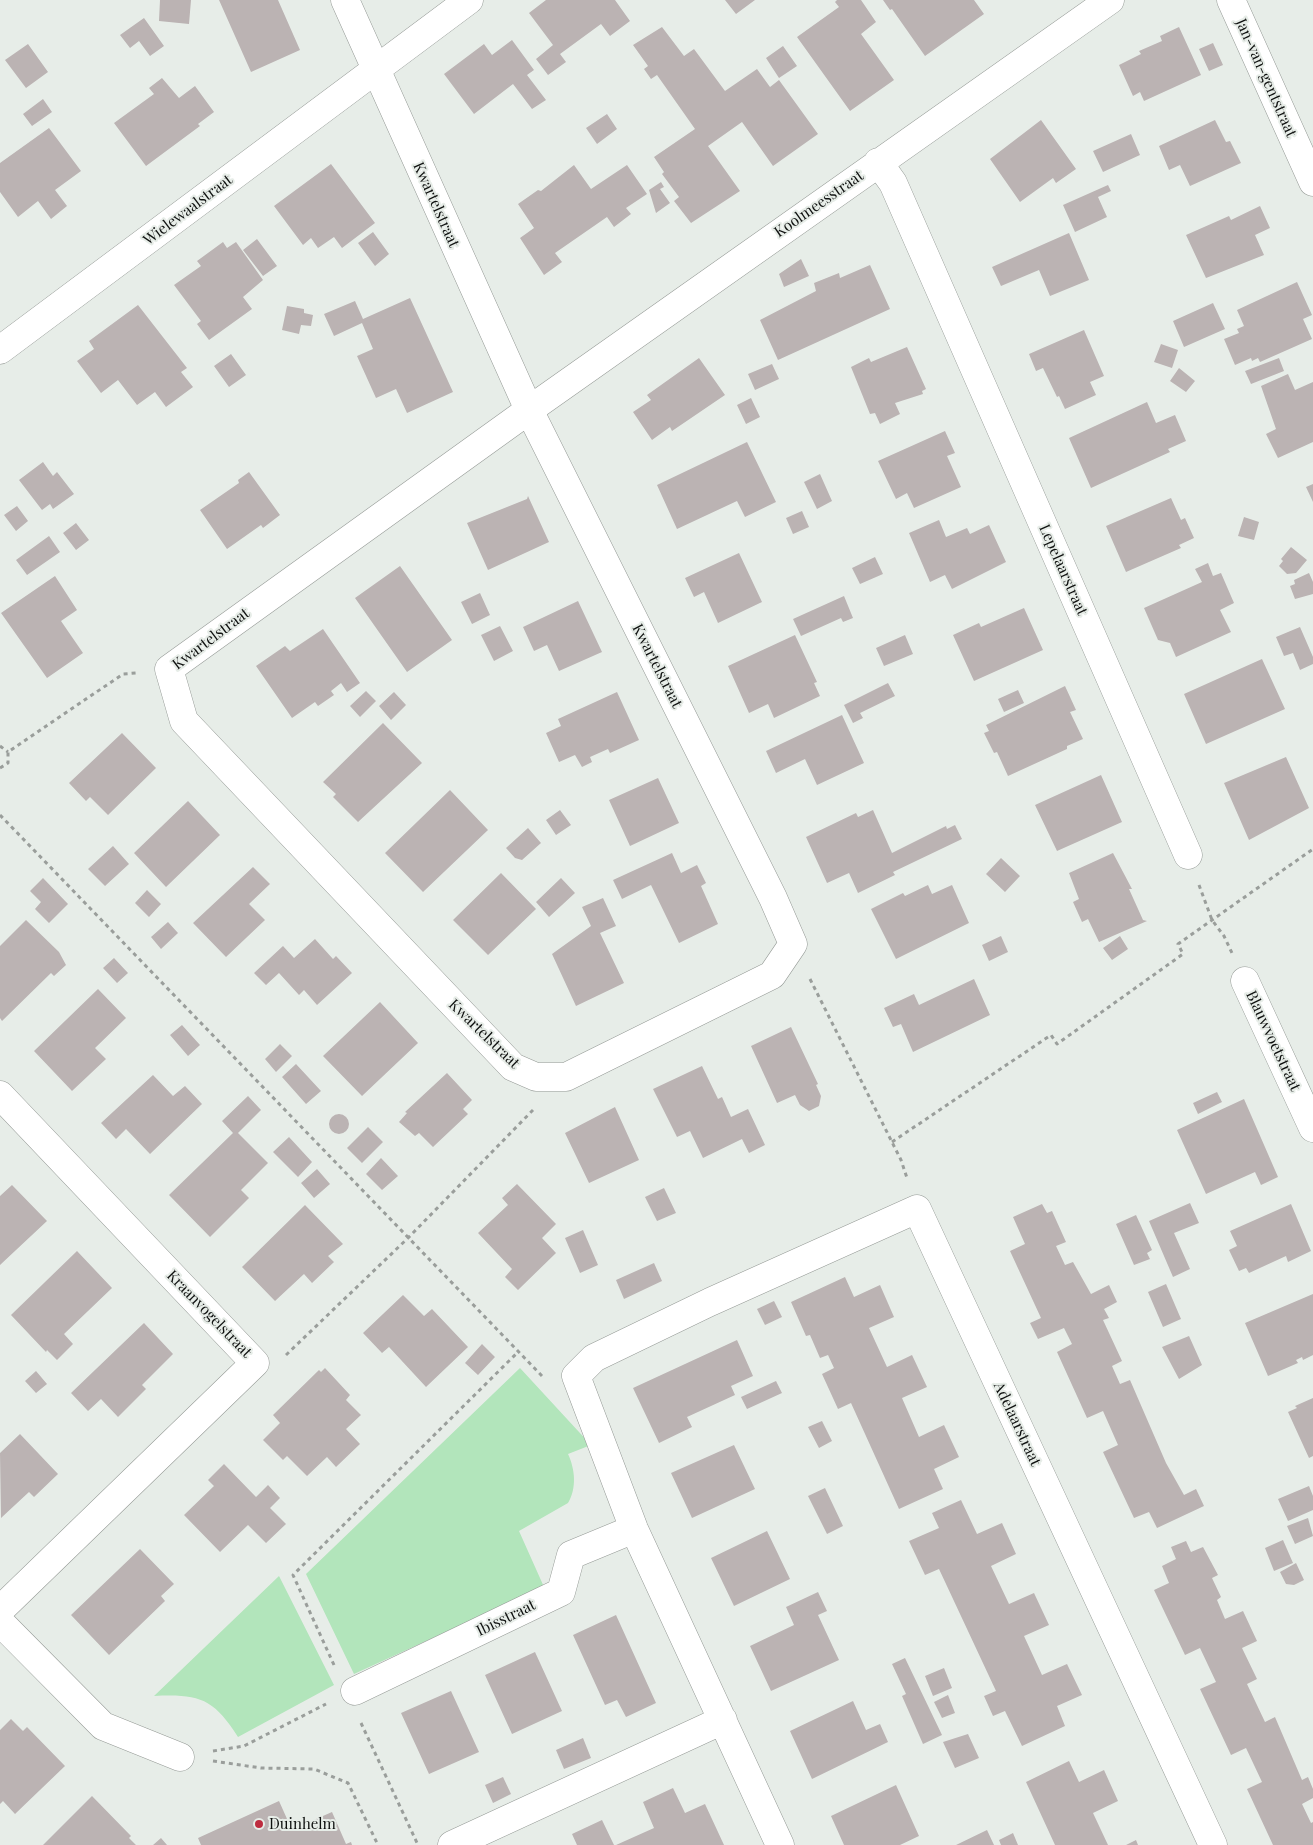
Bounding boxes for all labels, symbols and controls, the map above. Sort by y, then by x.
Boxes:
street label: Jan-van-gentstraat [1232,16,1300,140]
street label: Kwartelstraat [409,160,463,250]
street label: Koolmeesstraat [771,167,867,241]
street label: Wielewaalstraat [140,171,236,249]
street label: Lepelaarstraat [1035,522,1091,618]
street label: Kwartelstraat [169,604,253,674]
street label: Kwartelstraat [628,621,686,711]
street label: Blauwvoetstraat [1242,988,1304,1094]
street label: Kwartelstraat [445,996,523,1072]
street label: Kraanvogelstraat [163,1267,255,1361]
street label: Adelaarstraat [990,1379,1044,1469]
street label: Ibisstraat [473,1596,539,1640]
place label: Duinhelm [269,1815,336,1833]
marker: Duinhelm [253,1818,265,1830]

